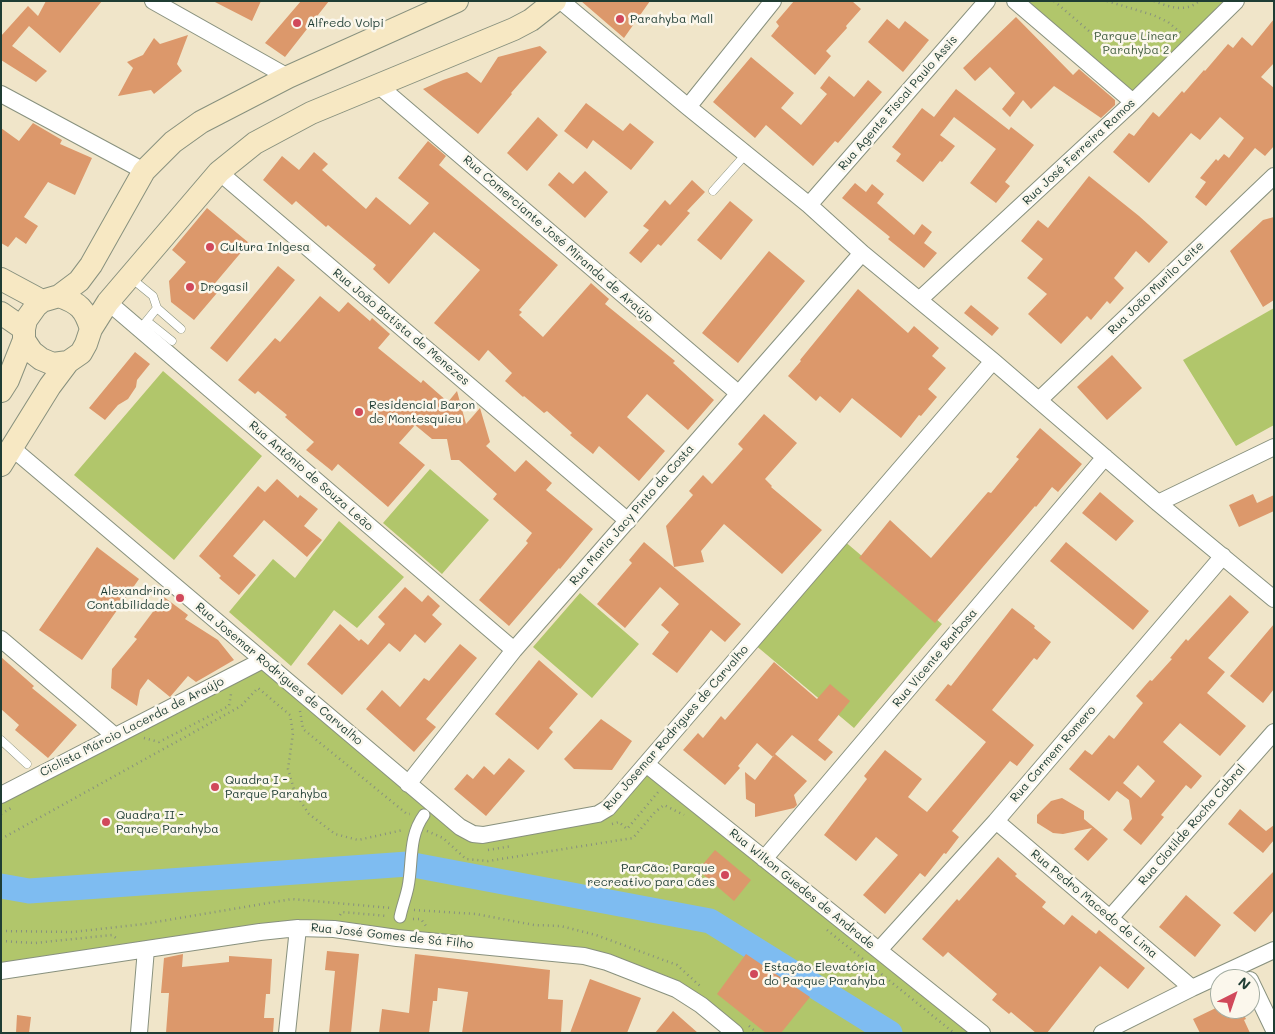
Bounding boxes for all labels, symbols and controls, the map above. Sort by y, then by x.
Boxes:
place label: Parahyba Mall [630,12,713,26]
marker: Parahyba Mall [614,13,626,25]
place label: Alfredo Volpi [307,16,384,30]
marker: Alfredo Volpi [291,17,303,29]
park label: Parque Linear Parahyba 2 [1094,29,1178,57]
street label: Rua Agente Fiscal Paulo Assis [836,33,960,173]
street label: Rua José Ferreira Ramos [1020,96,1138,208]
street label: Rua Comerciante José Miranda de Araújo [460,152,656,326]
street label: Rua João Murilo Leite [1105,238,1207,338]
place label: Cultura Inlgesa [220,240,310,254]
marker: Cultura Inlgesa [204,241,216,253]
street label: Rua João Batista de Menezes [330,266,472,388]
place label: Drogasil [200,280,248,294]
marker: Drogasil [184,281,196,293]
place label: Residencial Baron de Montesquieu [369,398,475,426]
marker: Residencial Baron de Montesquieu [353,406,365,418]
street label: Rua Antônio de Souza Leão [246,418,376,534]
street label: Rua Maria Jacy Pinto da Costa [567,442,697,588]
place label: Alexandrino Contabilidade [87,584,170,612]
marker: Alexandrino Contabilidade [174,592,186,604]
street label: Rua Josemar Rodrigues de Carvalho [192,600,366,748]
street label: Rua Vicente Barbosa [890,606,980,710]
street label: Rua Josemar Rodrigues de Carvalho [600,643,752,813]
street label: Ciclista Márcio Lacerda de Araújo [38,674,226,780]
street label: Rua Carmem Romero [1007,703,1099,805]
street label: Rua Clotilde Rocha Cabral [1136,762,1248,888]
place label: Quadra I - Parque Parahyba [225,773,328,801]
marker: Quadra I - Parque Parahyba [209,781,221,793]
place label: Quadra II - Parque Parahyba [116,808,219,836]
marker: Quadra II - Parque Parahyba [100,816,112,828]
street label: Rua Wilton Guedes de Andrade [726,826,878,952]
street label: Rua Pedro Macedo de Lima [1028,847,1160,961]
place label: ParCão: Parque recreativo para cães [587,861,715,889]
marker: ParCão: Parque recreativo para cães [719,869,731,881]
street label: Rua José Gomes de Sá Filho [310,920,474,952]
place label: Estação Elevatória do Parque Parahyba [764,960,885,988]
marker: Estação Elevatória do Parque Parahyba [748,968,760,980]
north arrow [1210,969,1260,1019]
text: N [1234,972,1255,994]

